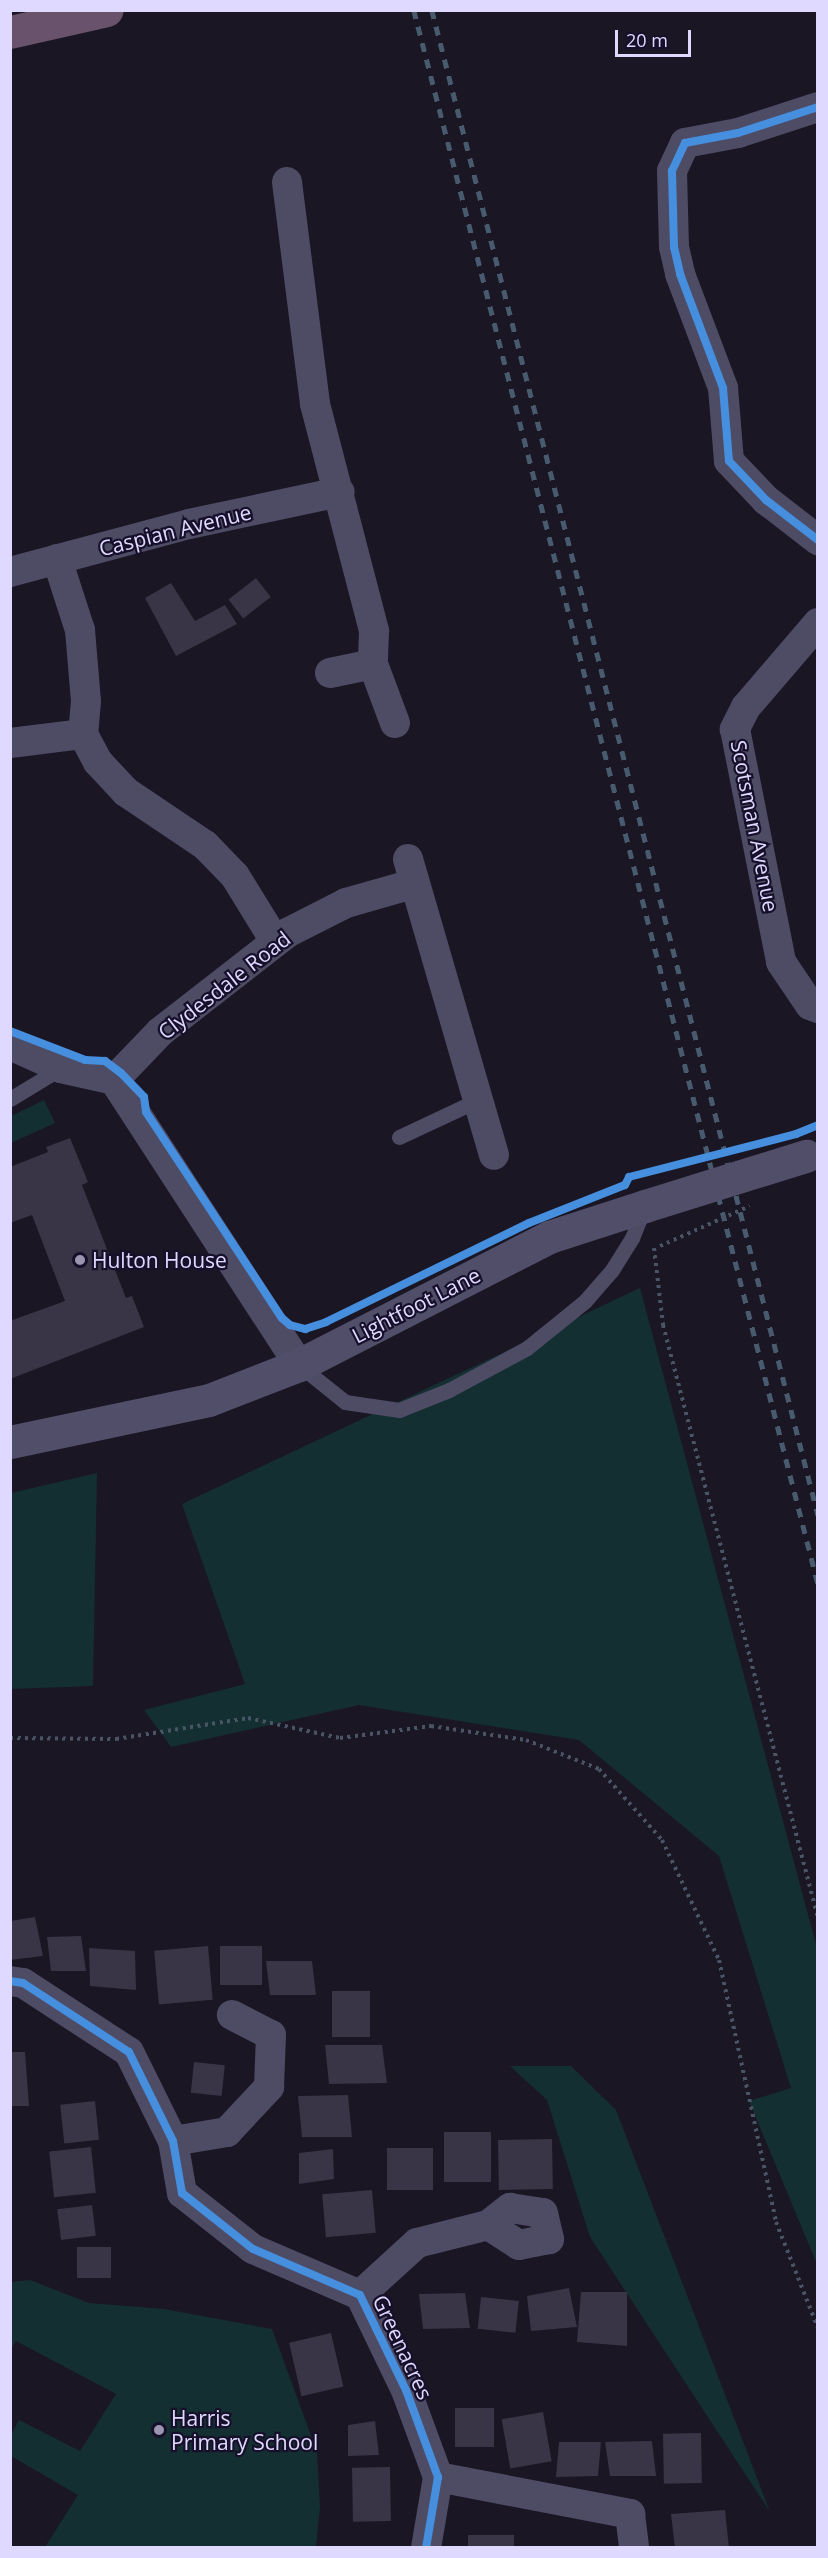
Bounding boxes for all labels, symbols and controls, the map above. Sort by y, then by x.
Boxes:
scale bar [618,18,694,56]
text: 20 m [626,28,668,52]
street label: Caspian Avenue [96,499,254,561]
street label: Scotsman Avenue [726,738,784,914]
street label: Clydesdale Road [153,926,295,1044]
place label: Hulton House [92,1247,227,1273]
marker: Hulton House [73,1253,87,1267]
street label: Lightfoot Lane [348,1262,484,1348]
street label: Greenacres [368,2291,438,2403]
place label: Harris Primary School [171,2405,318,2455]
marker: Harris Primary School [152,2423,166,2437]

